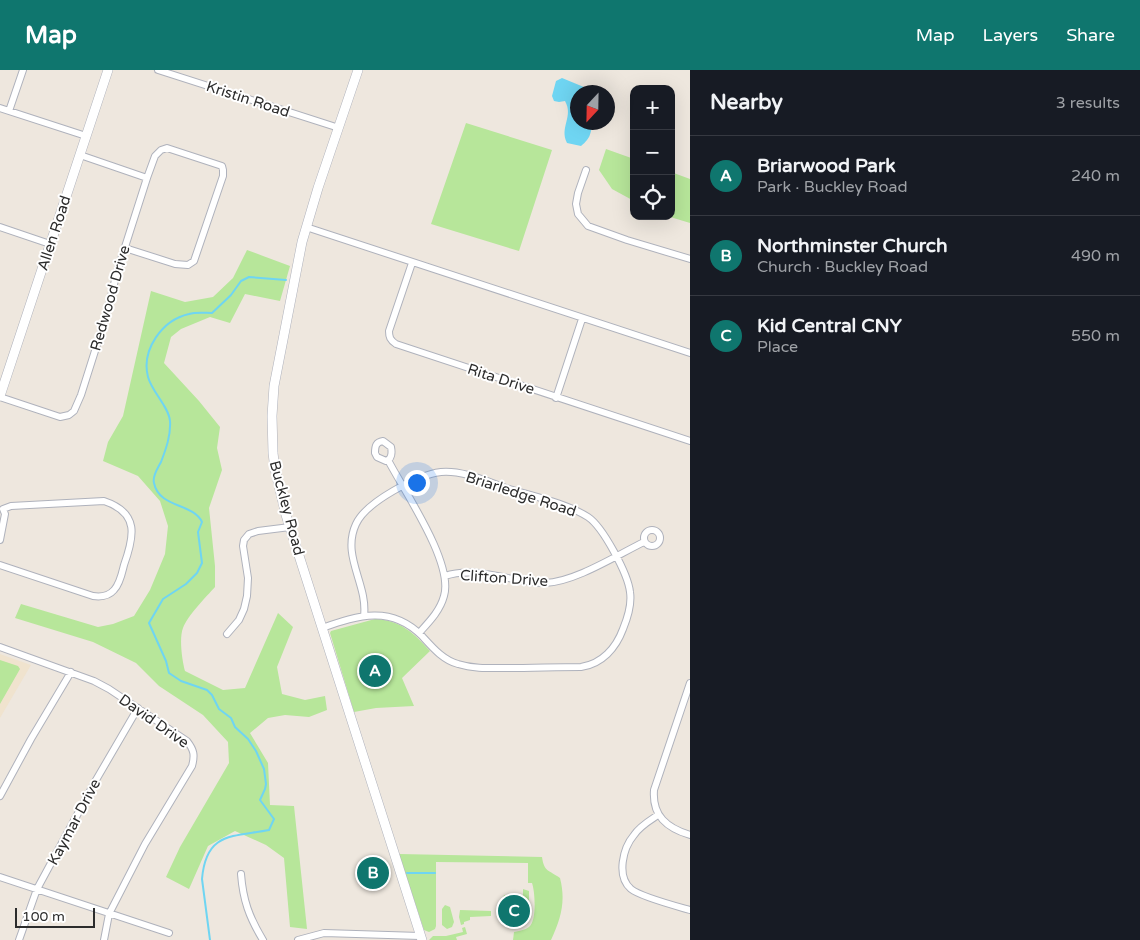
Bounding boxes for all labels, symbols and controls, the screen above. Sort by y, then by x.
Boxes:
text: Map [25,21,77,50]
text: Map [916,24,955,46]
text: Layers [983,24,1038,46]
text: Share [1066,24,1115,46]
street label: Kristin Road [204,77,292,121]
north arrow [570,85,615,130]
map controls [630,85,675,220]
button: + [630,85,675,130]
text: Nearby [710,90,783,115]
text: 3 results [1056,93,1120,113]
button: − [630,130,675,175]
text: Briarwood Park [757,155,896,177]
text: A [720,166,732,186]
text: 240 m [1071,166,1120,186]
button: locate [630,175,675,220]
text: Park · Buckley Road [757,177,908,197]
street label: Allen Road [33,193,75,273]
text: Northminster Church [757,235,948,257]
street label: Redwood Drive [86,243,134,353]
text: B [720,246,732,266]
text: 490 m [1071,246,1120,266]
text: Church · Buckley Road [757,257,928,277]
text: Kid Central CNY [757,315,902,337]
text: C [720,326,732,346]
text: 550 m [1071,326,1120,346]
text: Place [757,337,798,357]
street label: Rita Drive [465,360,537,398]
street label: Buckley Road [266,459,308,557]
street label: Briarledge Road [463,468,579,520]
your location [404,470,430,496]
street label: Clifton Drive [459,566,549,590]
pin: A [359,652,391,690]
street label: David Drive [115,690,193,752]
street label: Kaymar Drive [44,776,104,868]
pin: B [357,854,389,892]
pin: C [498,892,530,930]
scale bar [15,905,95,928]
text: 100 m [22,908,65,925]

